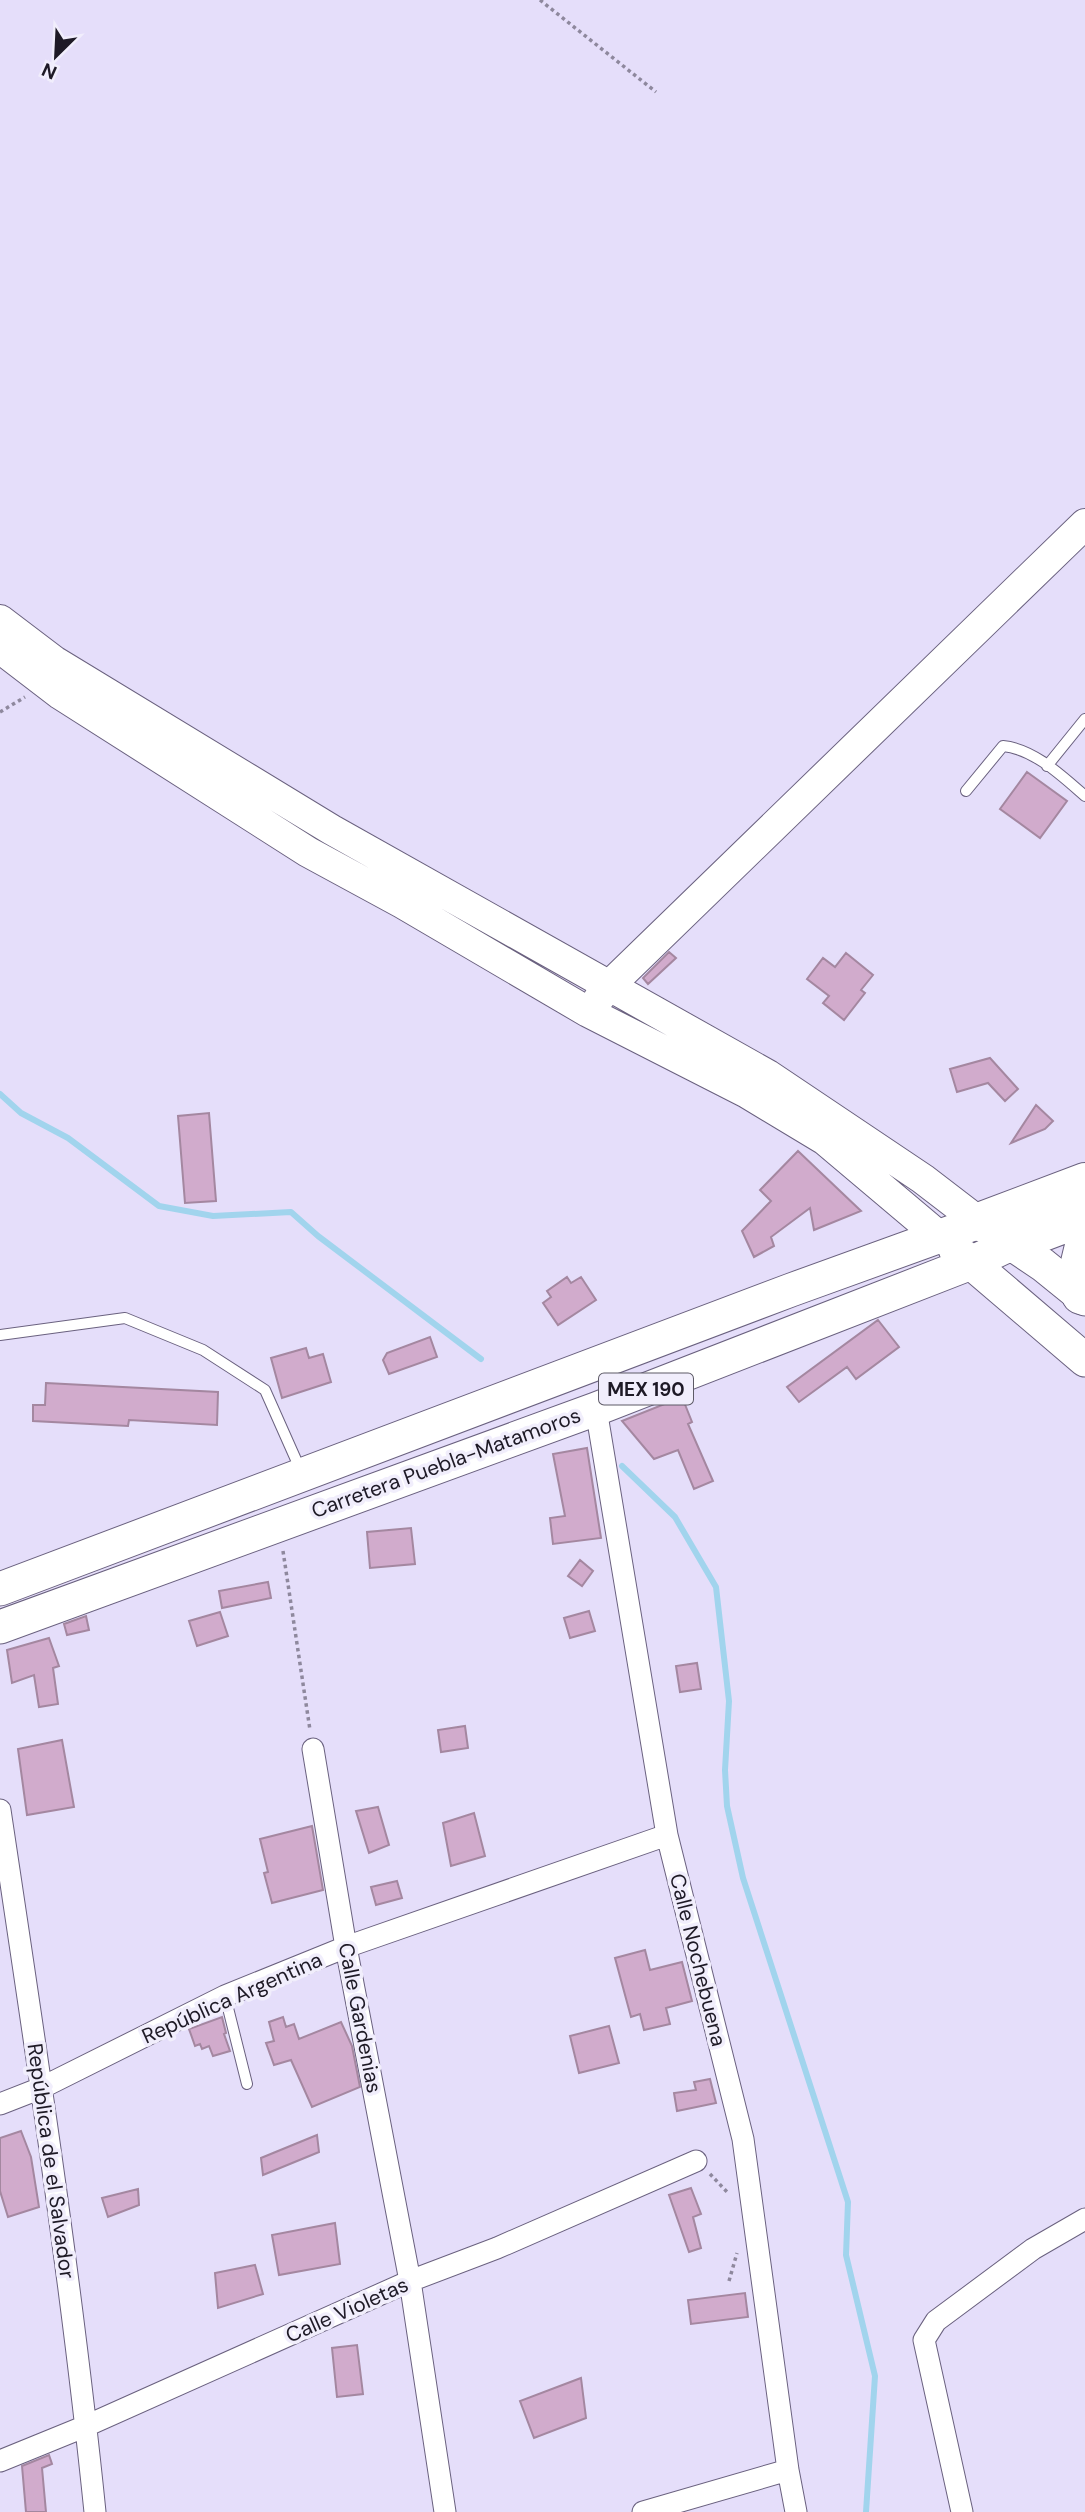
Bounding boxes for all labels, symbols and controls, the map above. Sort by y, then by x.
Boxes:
north arrow [21,21,91,91]
text: N [38,57,61,85]
road number: MEX 190 [599,1373,693,1404]
street label: Carretera Puebla-Matamoros [308,1401,584,1525]
street label: Calle Nochebuena [663,1871,733,2049]
street label: Calle Gardenias [332,1941,388,2095]
street label: República Argentina [138,1946,326,2050]
street label: República de el Salvador [21,2042,81,2281]
street label: Calle Violetas [281,2270,413,2350]

